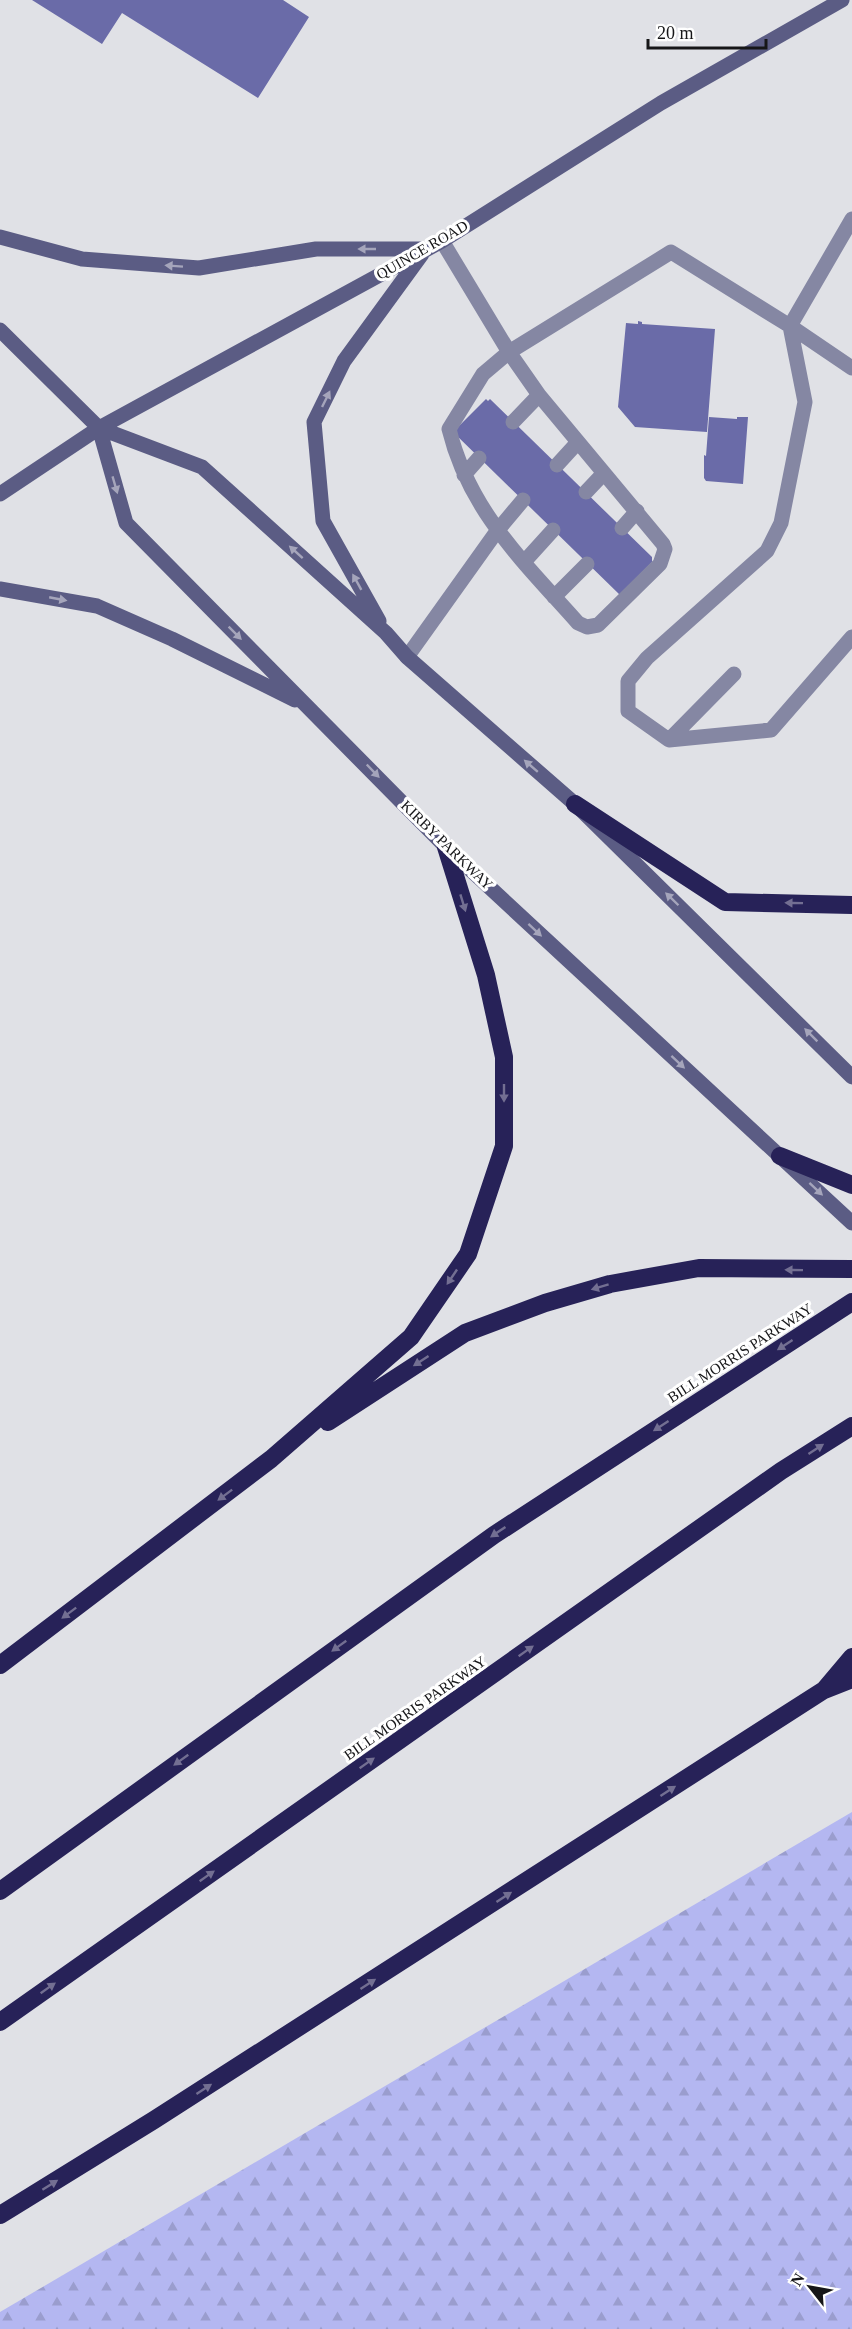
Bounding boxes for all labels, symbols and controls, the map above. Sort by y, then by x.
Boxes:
scale bar [648,12,766,50]
text: 20 m [657,23,694,43]
street label: QUINCE ROAD [373,217,471,283]
one-way arrow [358,244,377,254]
one-way arrow [164,261,183,271]
one-way arrow [320,390,330,408]
one-way arrow [111,476,120,494]
one-way arrow [288,545,303,559]
one-way arrow [352,573,362,590]
one-way arrow [48,595,67,604]
one-way arrow [228,626,242,641]
one-way arrow [523,759,539,772]
one-way arrow [365,764,379,778]
street label: KIRBY PARKWAY [398,797,496,893]
one-way arrow [664,892,679,906]
one-way arrow [459,894,468,912]
one-way arrow [784,899,803,908]
one-way arrow [528,922,542,936]
one-way arrow [805,1029,819,1043]
one-way arrow [671,1055,686,1069]
one-way arrow [499,1083,509,1102]
one-way arrow [808,1182,823,1195]
one-way arrow [784,1265,803,1275]
one-way arrow [447,1269,458,1285]
one-way arrow [591,1283,609,1292]
street label: BILL MORRIS PARKWAY [665,1300,815,1406]
one-way arrow [777,1340,793,1351]
one-way arrow [414,1355,430,1367]
one-way arrow [653,1420,669,1431]
one-way arrow [808,1443,825,1454]
one-way arrow [217,1488,232,1500]
one-way arrow [490,1526,506,1538]
one-way arrow [62,1606,77,1618]
one-way arrow [332,1640,348,1652]
one-way arrow [517,1645,533,1657]
street label: BILL MORRIS PARKWAY [341,1653,489,1763]
one-way arrow [174,1754,190,1766]
one-way arrow [358,1757,374,1769]
one-way arrow [660,1786,676,1797]
one-way arrow [199,1870,215,1882]
one-way arrow [496,1892,512,1903]
one-way arrow [360,1979,376,1990]
one-way arrow [39,1982,55,1994]
one-way arrow [195,2083,212,2094]
one-way arrow [42,2179,58,2190]
north arrow [780,2257,840,2317]
text: N [787,2270,808,2289]

